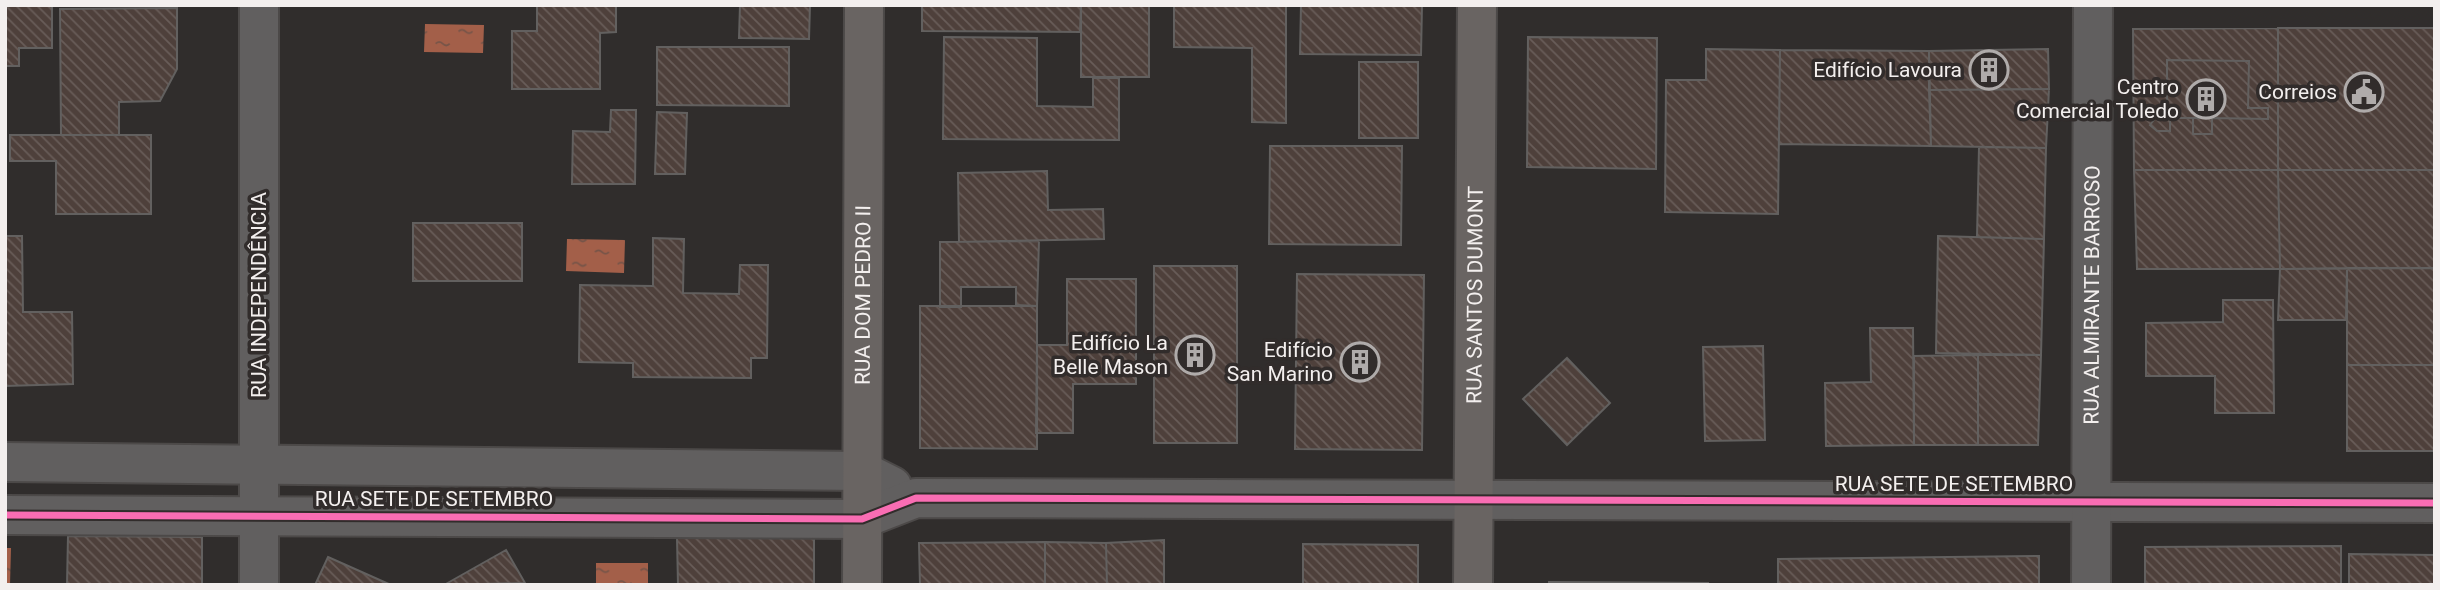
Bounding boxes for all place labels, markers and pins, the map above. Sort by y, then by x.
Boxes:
building icon: Edifício Lavoura [1968,49,2010,91]
place label: Edifício Lavoura [1813,58,1962,82]
public building icon: Correios [2343,71,2385,113]
place label: Centro Comercial Toledo [2016,75,2179,123]
building icon: Centro Comercial Toledo [2185,78,2227,120]
place label: Correios [2258,80,2337,104]
place label: Edifício La Belle Mason [1053,331,1168,379]
building icon: Edifício La Belle Mason [1174,334,1216,376]
place label: Edifício San Marino [1227,338,1333,386]
building icon: Edifício San Marino [1339,341,1381,383]

